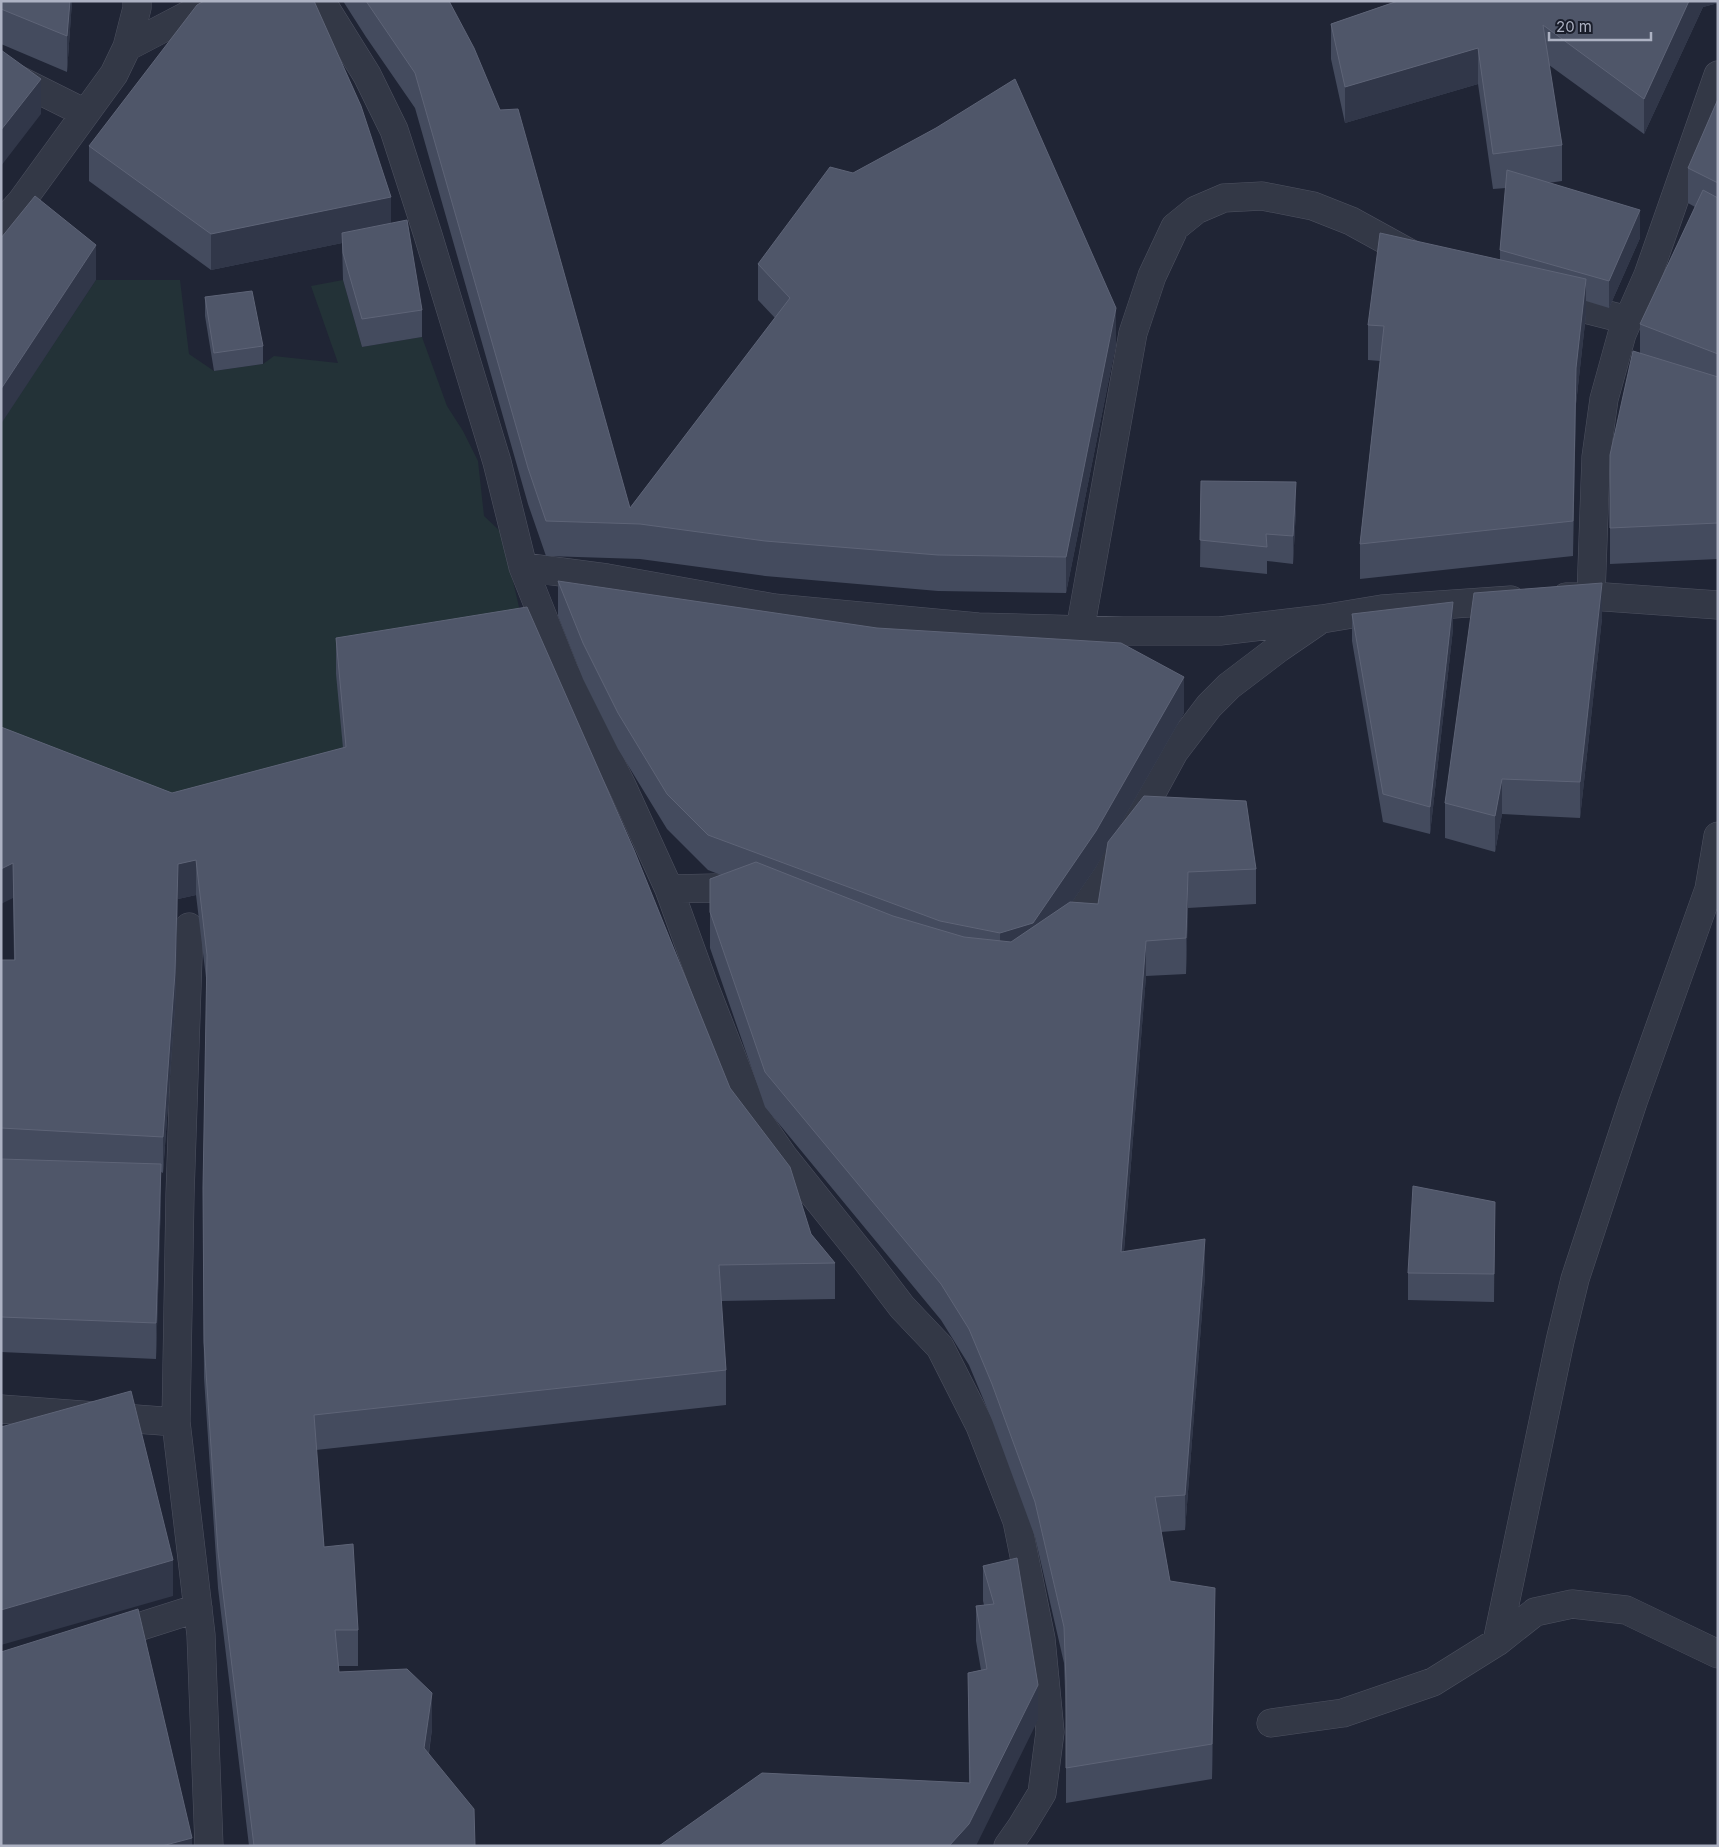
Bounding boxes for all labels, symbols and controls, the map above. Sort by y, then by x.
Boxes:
scale bar [1549,10,1652,42]
text: 20 m [1556,17,1592,36]

